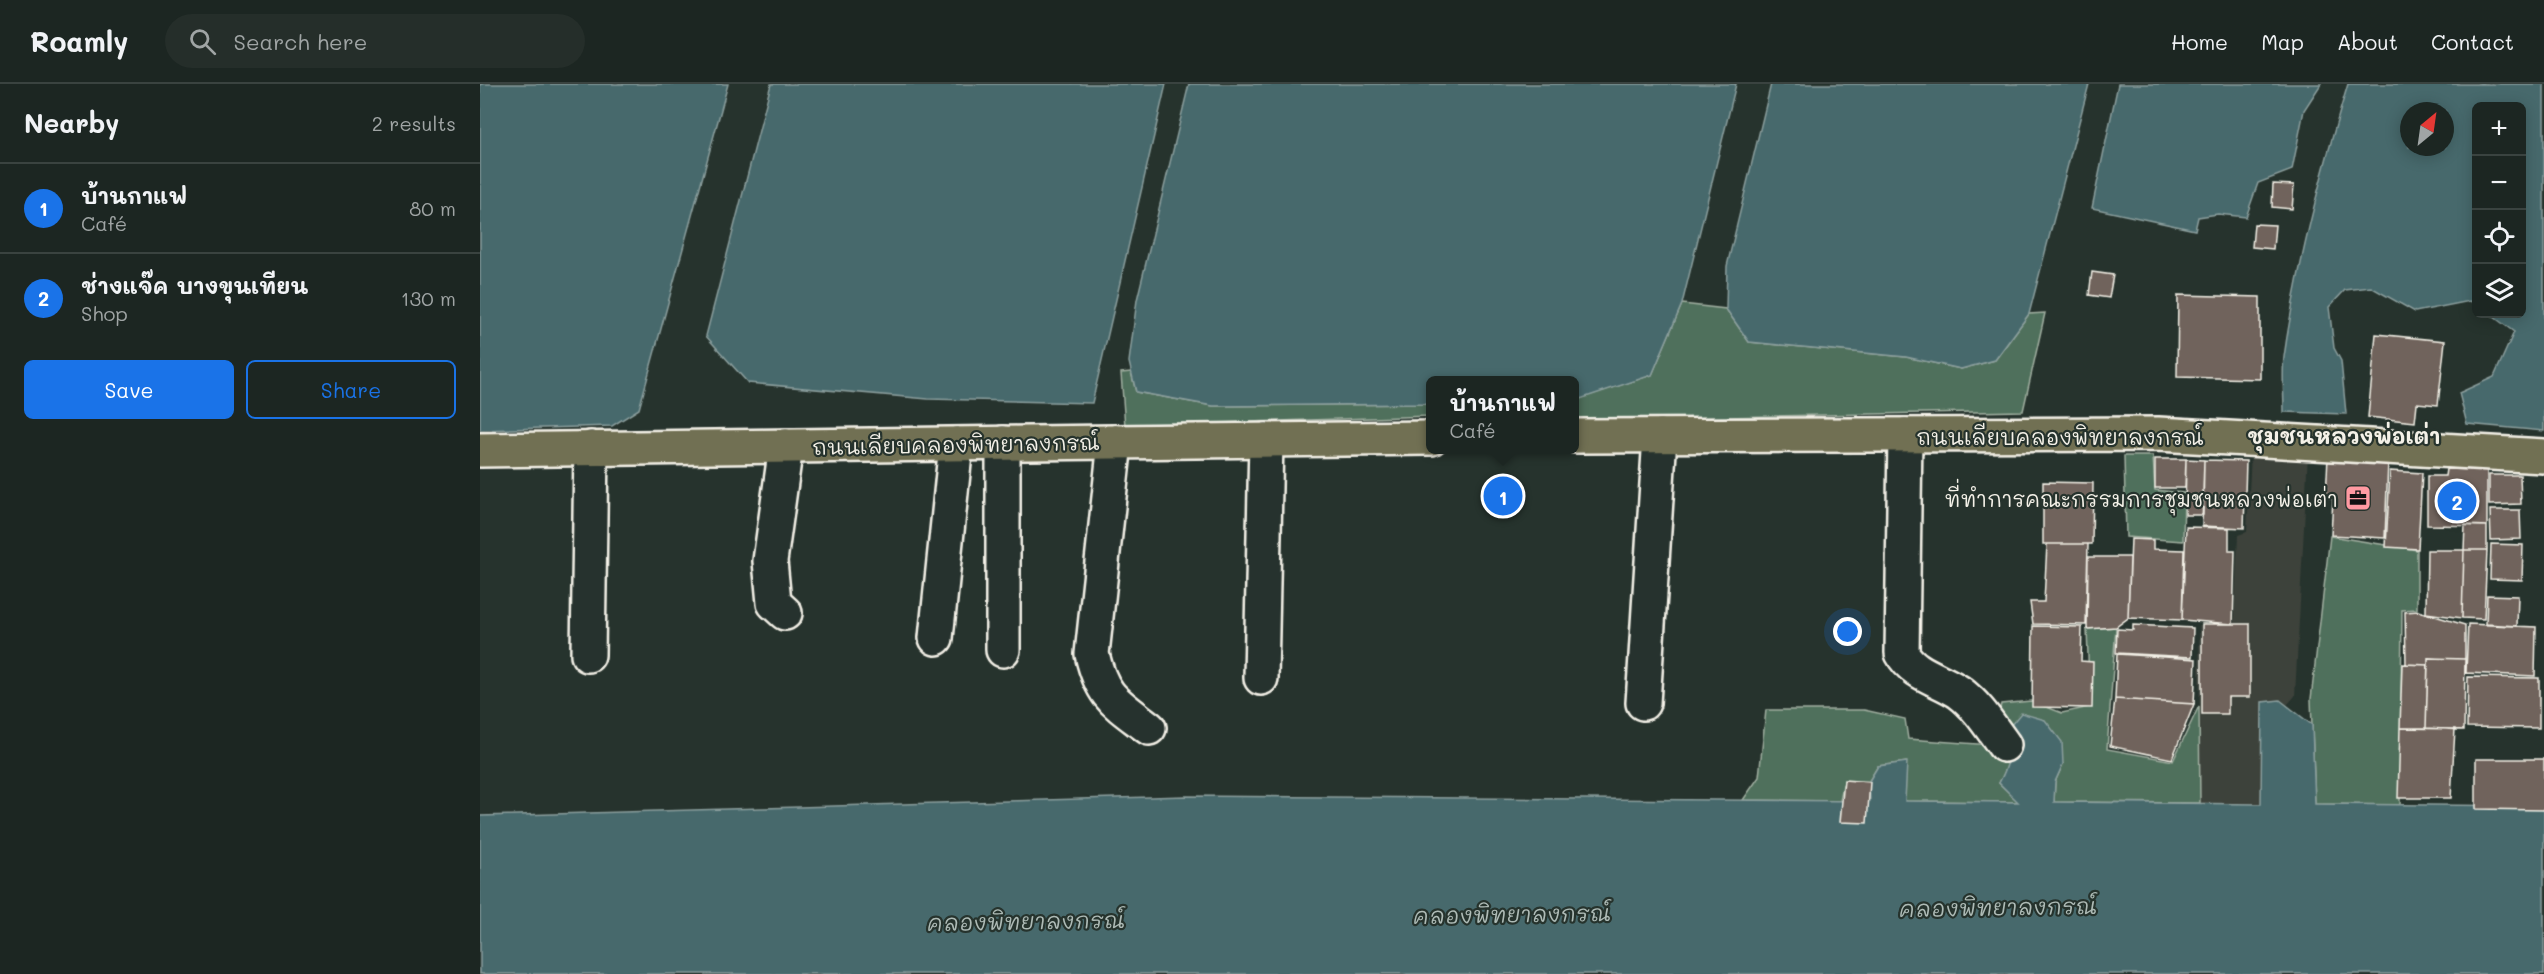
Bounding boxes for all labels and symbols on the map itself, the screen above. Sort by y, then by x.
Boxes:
north arrow [2400,102,2454,156]
district label: ชุมชนหลวงพ่อเต่า [2247,421,2441,454]
street label: ถนนเลียบคลองพิทยาลงกรณ์ [1916,422,2204,450]
street label: ถนนเลียบคลองพิทยาลงกรณ์ [812,427,1100,460]
pin: 1 [1484,474,1522,518]
place label: ที่ทำการคณะกรรมการชุมชนหลวงพ่อเต่า [1945,478,2338,516]
pin: 2 [2438,478,2476,524]
office icon: ที่ทำการคณะกรรมการชุมชนหลวงพ่อเต่า [2343,483,2373,513]
your location [1833,617,1862,646]
water label: คลองพิทยาลงกรณ์ [1899,891,2098,923]
water label: คลองพิทยาลงกรณ์ [1413,898,1612,930]
water label: คลองพิทยาลงกรณ์ [927,905,1126,937]

